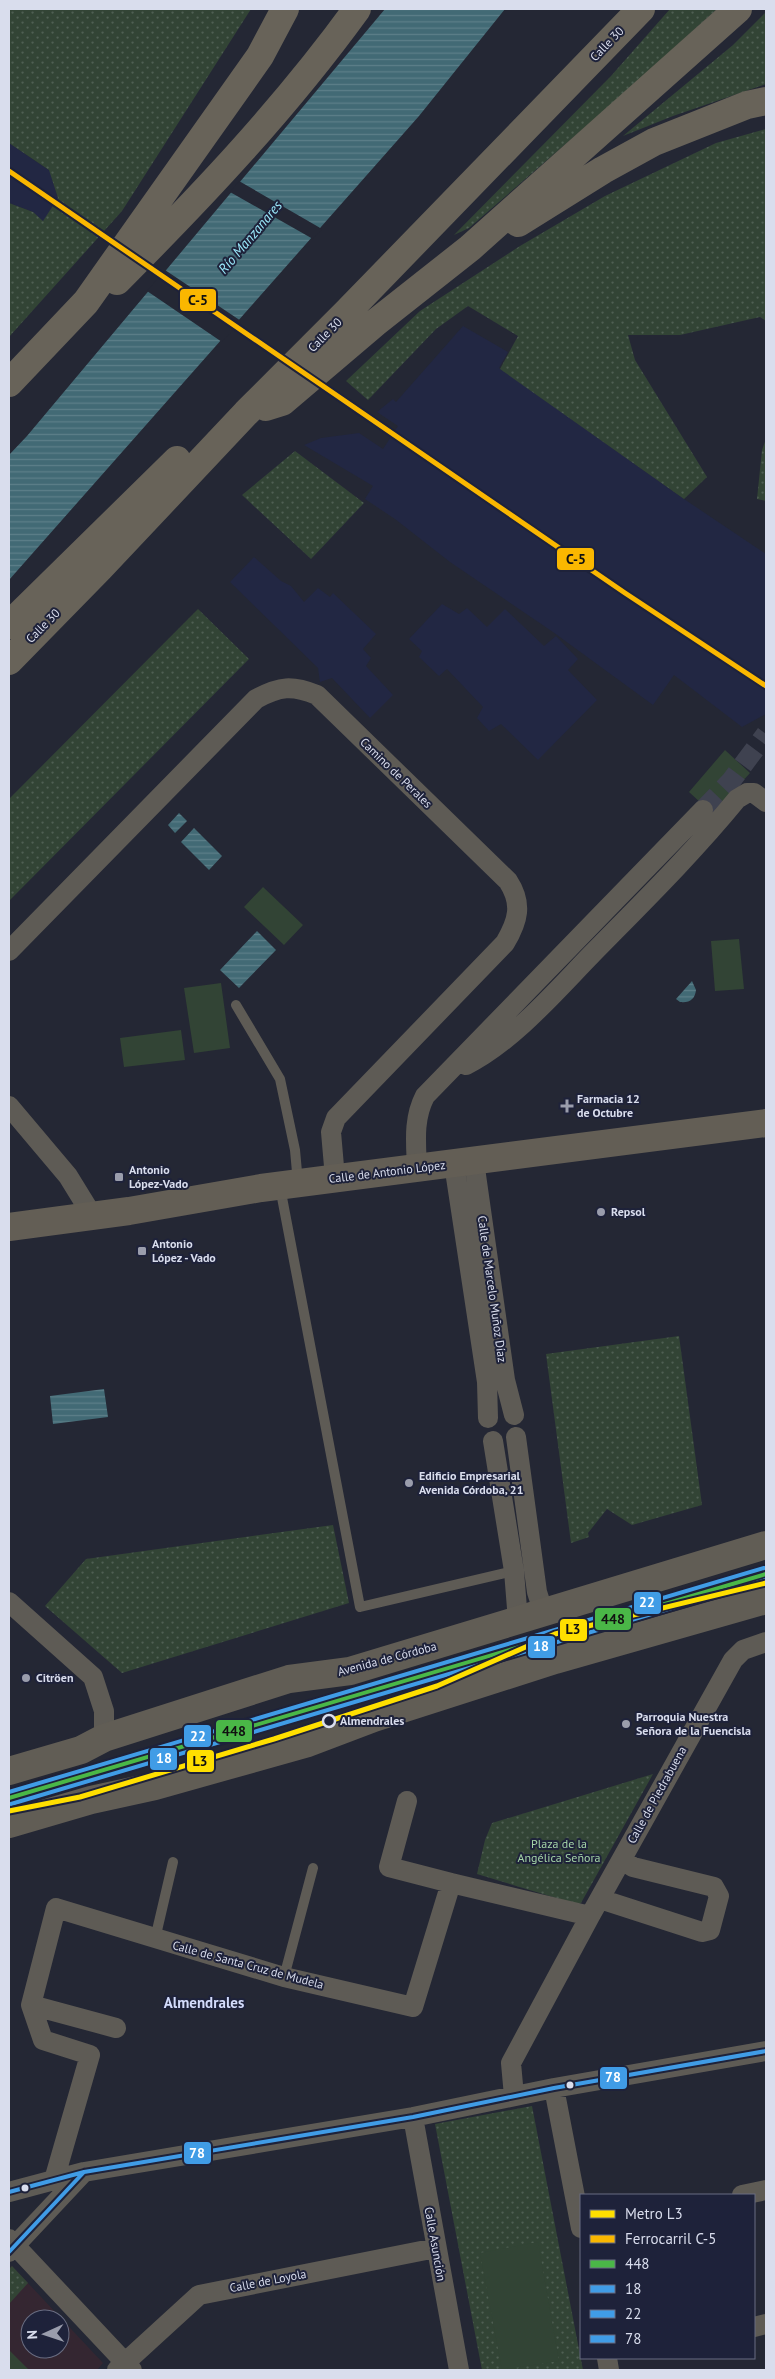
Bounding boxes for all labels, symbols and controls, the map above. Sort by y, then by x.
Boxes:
street label: Calle 30 [587,23,627,64]
water label: Río Manzanares [214,196,286,277]
line badge: C-5 [179,288,217,312]
text: C-5 [188,291,208,309]
street label: Calle 30 [304,314,345,355]
line badge: C-5 [556,547,595,571]
text: C-5 [566,550,586,568]
street label: Calle 30 [22,605,63,646]
street label: Camino de Perales [357,734,436,811]
place label: Farmacia 12 de Octubre [577,1091,640,1120]
marker: Farmacia 12 de Octubre [561,1100,573,1112]
street label: Calle de Antonio López [328,1157,446,1186]
place label: Antonio López-Vado [129,1162,189,1191]
marker: Antonio López-Vado [113,1171,125,1183]
place label: Repsol [611,1204,646,1219]
marker: Repsol [595,1206,607,1218]
street label: Calle de Marcelo Muñoz Díaz [475,1215,510,1363]
place label: Antonio López - Vado [152,1236,216,1265]
marker: Antonio López - Vado [136,1245,148,1257]
place label: Edificio Empresarial Avenida Córdoba, 21 [419,1468,523,1497]
marker: Edificio Empresarial Avenida Córdoba, 21 [403,1477,415,1489]
line badge: 22 [633,1591,662,1615]
text: 22 [639,1593,655,1611]
line badge: 448 [594,1607,632,1631]
text: 448 [601,1610,625,1628]
line badge: L3 [559,1618,588,1642]
text: L3 [565,1620,581,1638]
line badge: 18 [527,1635,556,1659]
text: 18 [533,1637,549,1655]
street label: Avenida de Córdoba [336,1638,438,1679]
place label: Citröen [36,1670,73,1685]
marker: Citröen [20,1672,32,1684]
place label: Parroquia Nuestra Señora de la Fuencisla [636,1709,751,1738]
place label: Almendrales [340,1713,404,1728]
marker: Almendrales [322,1714,336,1728]
marker: Parroquia Nuestra Señora de la Fuencisla [620,1718,632,1730]
line badge: 448 [215,1719,253,1743]
text: 448 [222,1722,246,1740]
line badge: 22 [183,1724,212,1748]
text: 22 [190,1727,206,1745]
street label: Calle de Piedrabuena [624,1744,690,1846]
line badge: 18 [149,1747,178,1771]
text: 18 [156,1749,172,1767]
line badge: L3 [186,1749,215,1773]
text: L3 [192,1752,208,1770]
park label: Plaza de la Angélica Señora [518,1836,600,1865]
street label: Calle de Santa Cruz de Mudela [171,1937,325,1992]
district label: Almendrales [164,1993,244,2012]
line badge: 78 [599,2066,628,2090]
text: 78 [605,2068,621,2086]
unlabelled marker [565,2080,575,2090]
line badge: 78 [183,2141,212,2165]
text: 78 [189,2144,205,2162]
unlabelled marker [20,2183,30,2193]
legend [580,2194,755,2359]
text: Metro L3 [625,2204,683,2223]
street label: Calle Asunción [422,2206,449,2282]
text: Ferrocarril C-5 [625,2229,716,2248]
text: 448 [625,2254,650,2273]
street label: Calle de Loyola [228,2266,308,2295]
text: 18 [625,2279,641,2298]
text: 22 [625,2304,641,2323]
north arrow [20,2309,70,2359]
text: 78 [625,2329,641,2348]
text: N [23,2330,41,2340]

